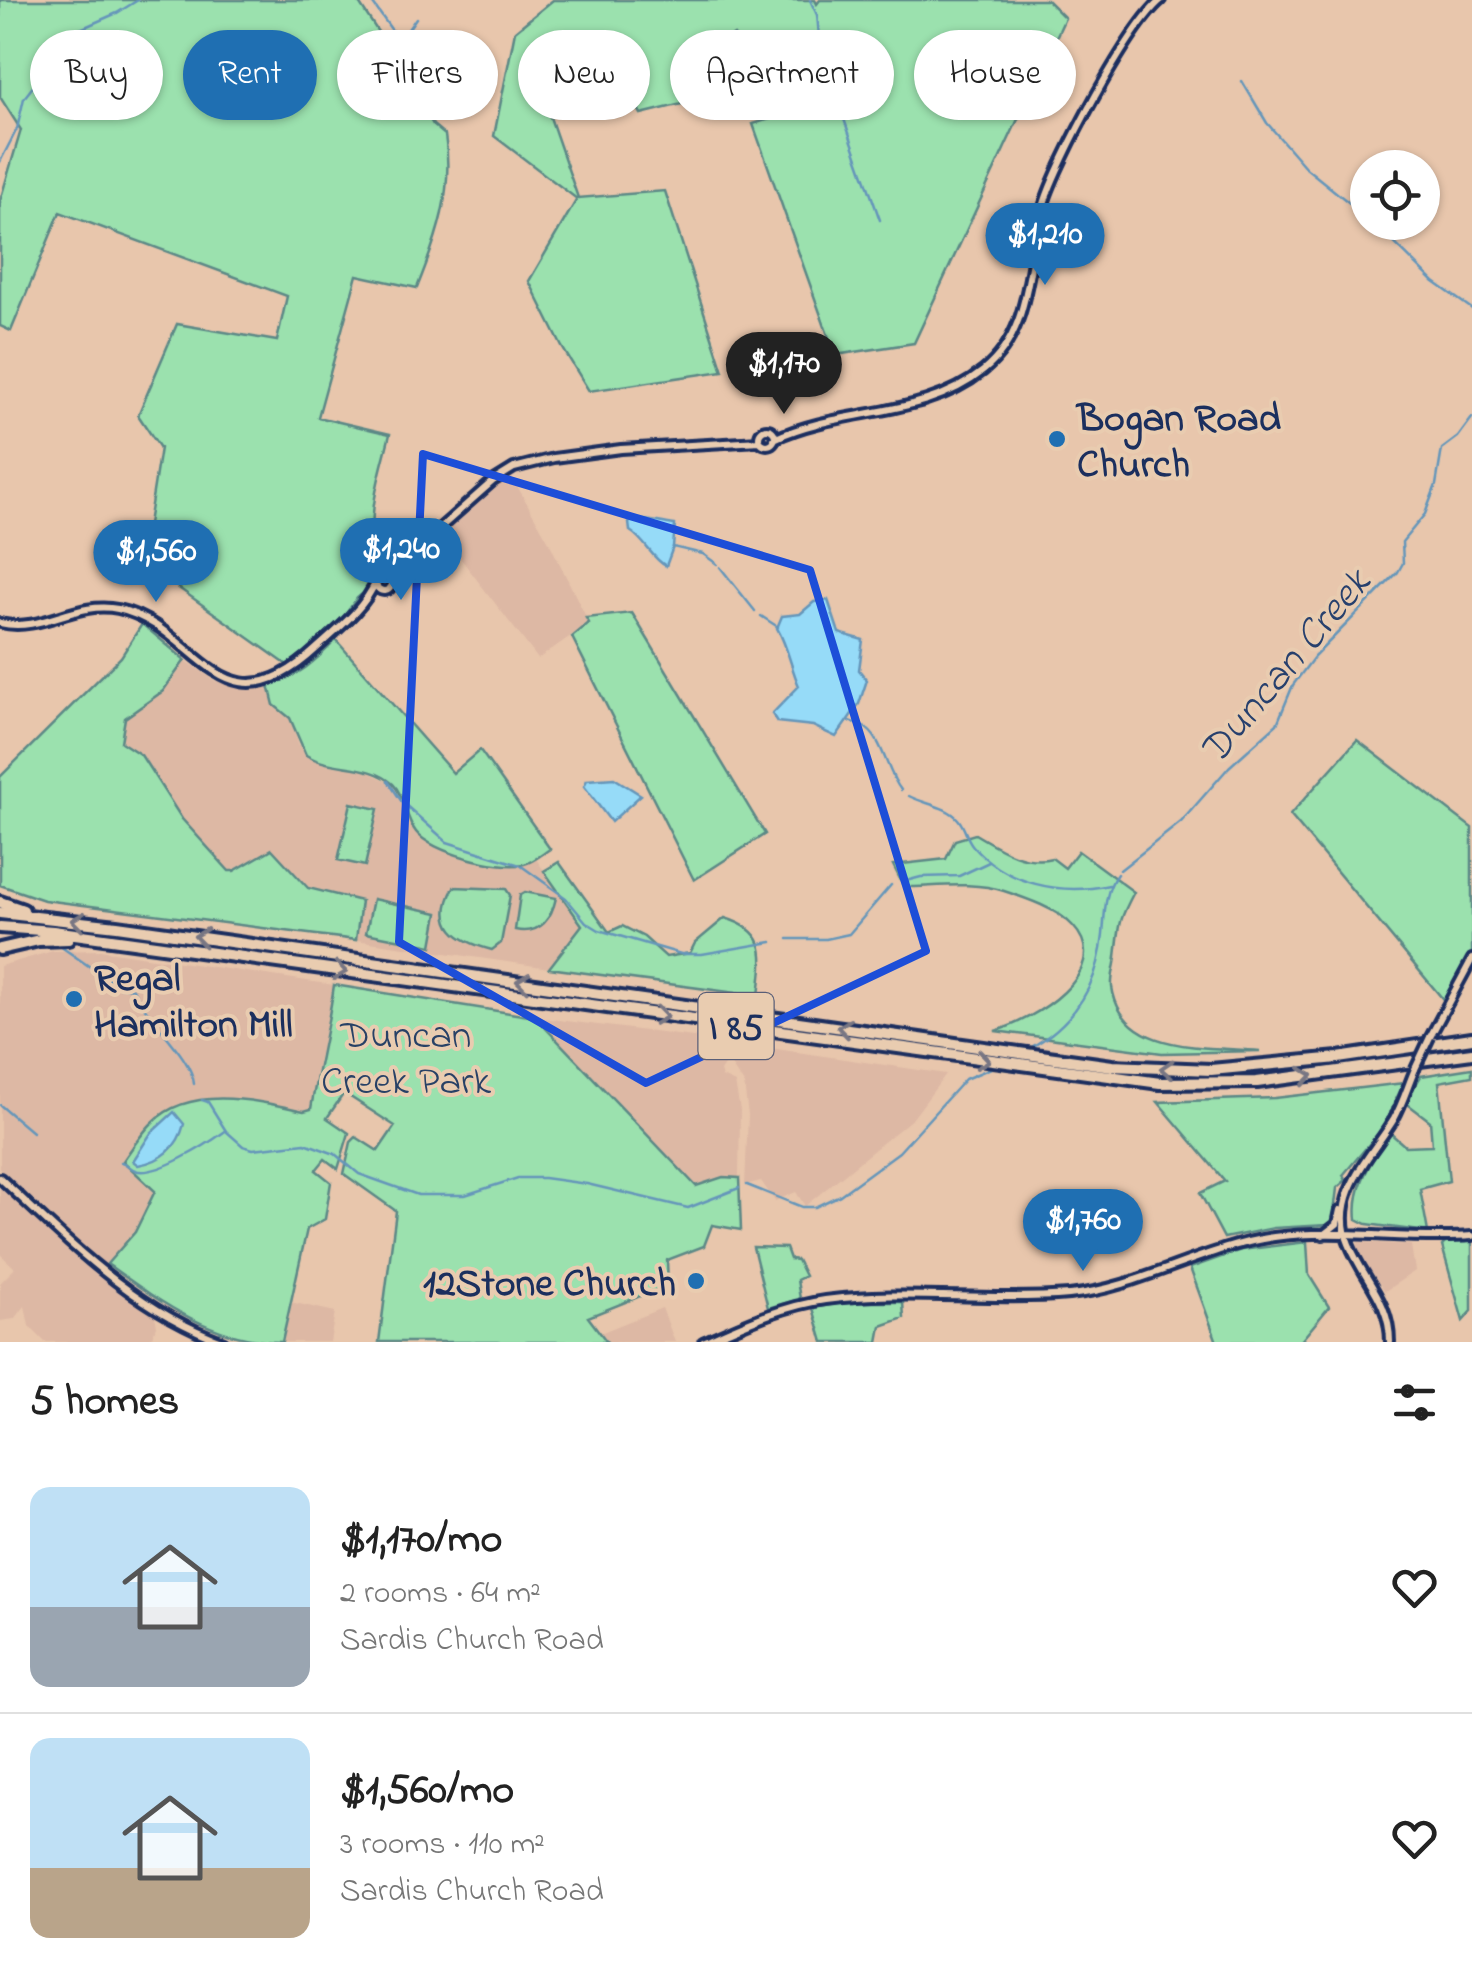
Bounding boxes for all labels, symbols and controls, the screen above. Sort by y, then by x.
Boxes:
chip: Buy [30,30,163,120]
chip: Rent [183,30,317,120]
chip: Filters [337,30,498,120]
chip: New [518,30,650,120]
chip: Apartment [670,30,894,120]
chip: House [914,30,1076,120]
map controls [1350,150,1440,240]
button: locate [1350,150,1440,240]
pin: $1,210 [964,203,1126,288]
text: $1,210 [1008,212,1082,259]
pin: $1,170 [703,332,865,417]
text: $1,170 [748,341,820,388]
place label: Bogan Road Church [1075,391,1282,496]
marker: Bogan Road Church [1046,428,1068,450]
pin: $1,240 [320,518,482,603]
pin: $1,560 [75,520,237,605]
text: $1,240 [362,527,440,574]
text: $1,560 [115,529,197,576]
water label: Duncan Creek [1186,555,1388,779]
one-way arrow [70,911,87,932]
one-way arrow [192,928,209,949]
place label: Regal Hamilton Mill [94,951,293,1056]
one-way arrow [331,960,348,981]
one-way arrow [514,973,531,994]
marker: Regal Hamilton Mill [63,988,85,1010]
road number: I 85 [698,993,774,1059]
one-way arrow [653,1004,670,1025]
park label: Duncan Creek Park [321,1008,491,1113]
one-way arrow [836,1018,853,1039]
one-way arrow [975,1049,992,1070]
one-way arrow [1158,1059,1174,1080]
one-way arrow [1298,1066,1315,1087]
pin: $1,760 [1002,1189,1164,1274]
text: $1,760 [1045,1198,1121,1245]
place label: 12Stone Church [423,1256,676,1315]
marker: 12Stone Church [685,1270,707,1292]
text: 5 homes [30,1372,179,1433]
icon: filters [1387,1375,1442,1430]
text: $1,170/mo [340,1510,502,1571]
icon: home [110,1527,230,1647]
icon: heart [1387,1560,1442,1615]
text: 2 rooms · 64 m² [340,1571,541,1618]
text: Sardis Church Road [340,1618,604,1665]
text: $1,560/mo [340,1761,514,1822]
icon: home [110,1778,230,1898]
icon: heart [1387,1811,1442,1866]
text: 3 rooms · 110 m² [340,1822,545,1869]
text: Sardis Church Road [340,1869,604,1916]

